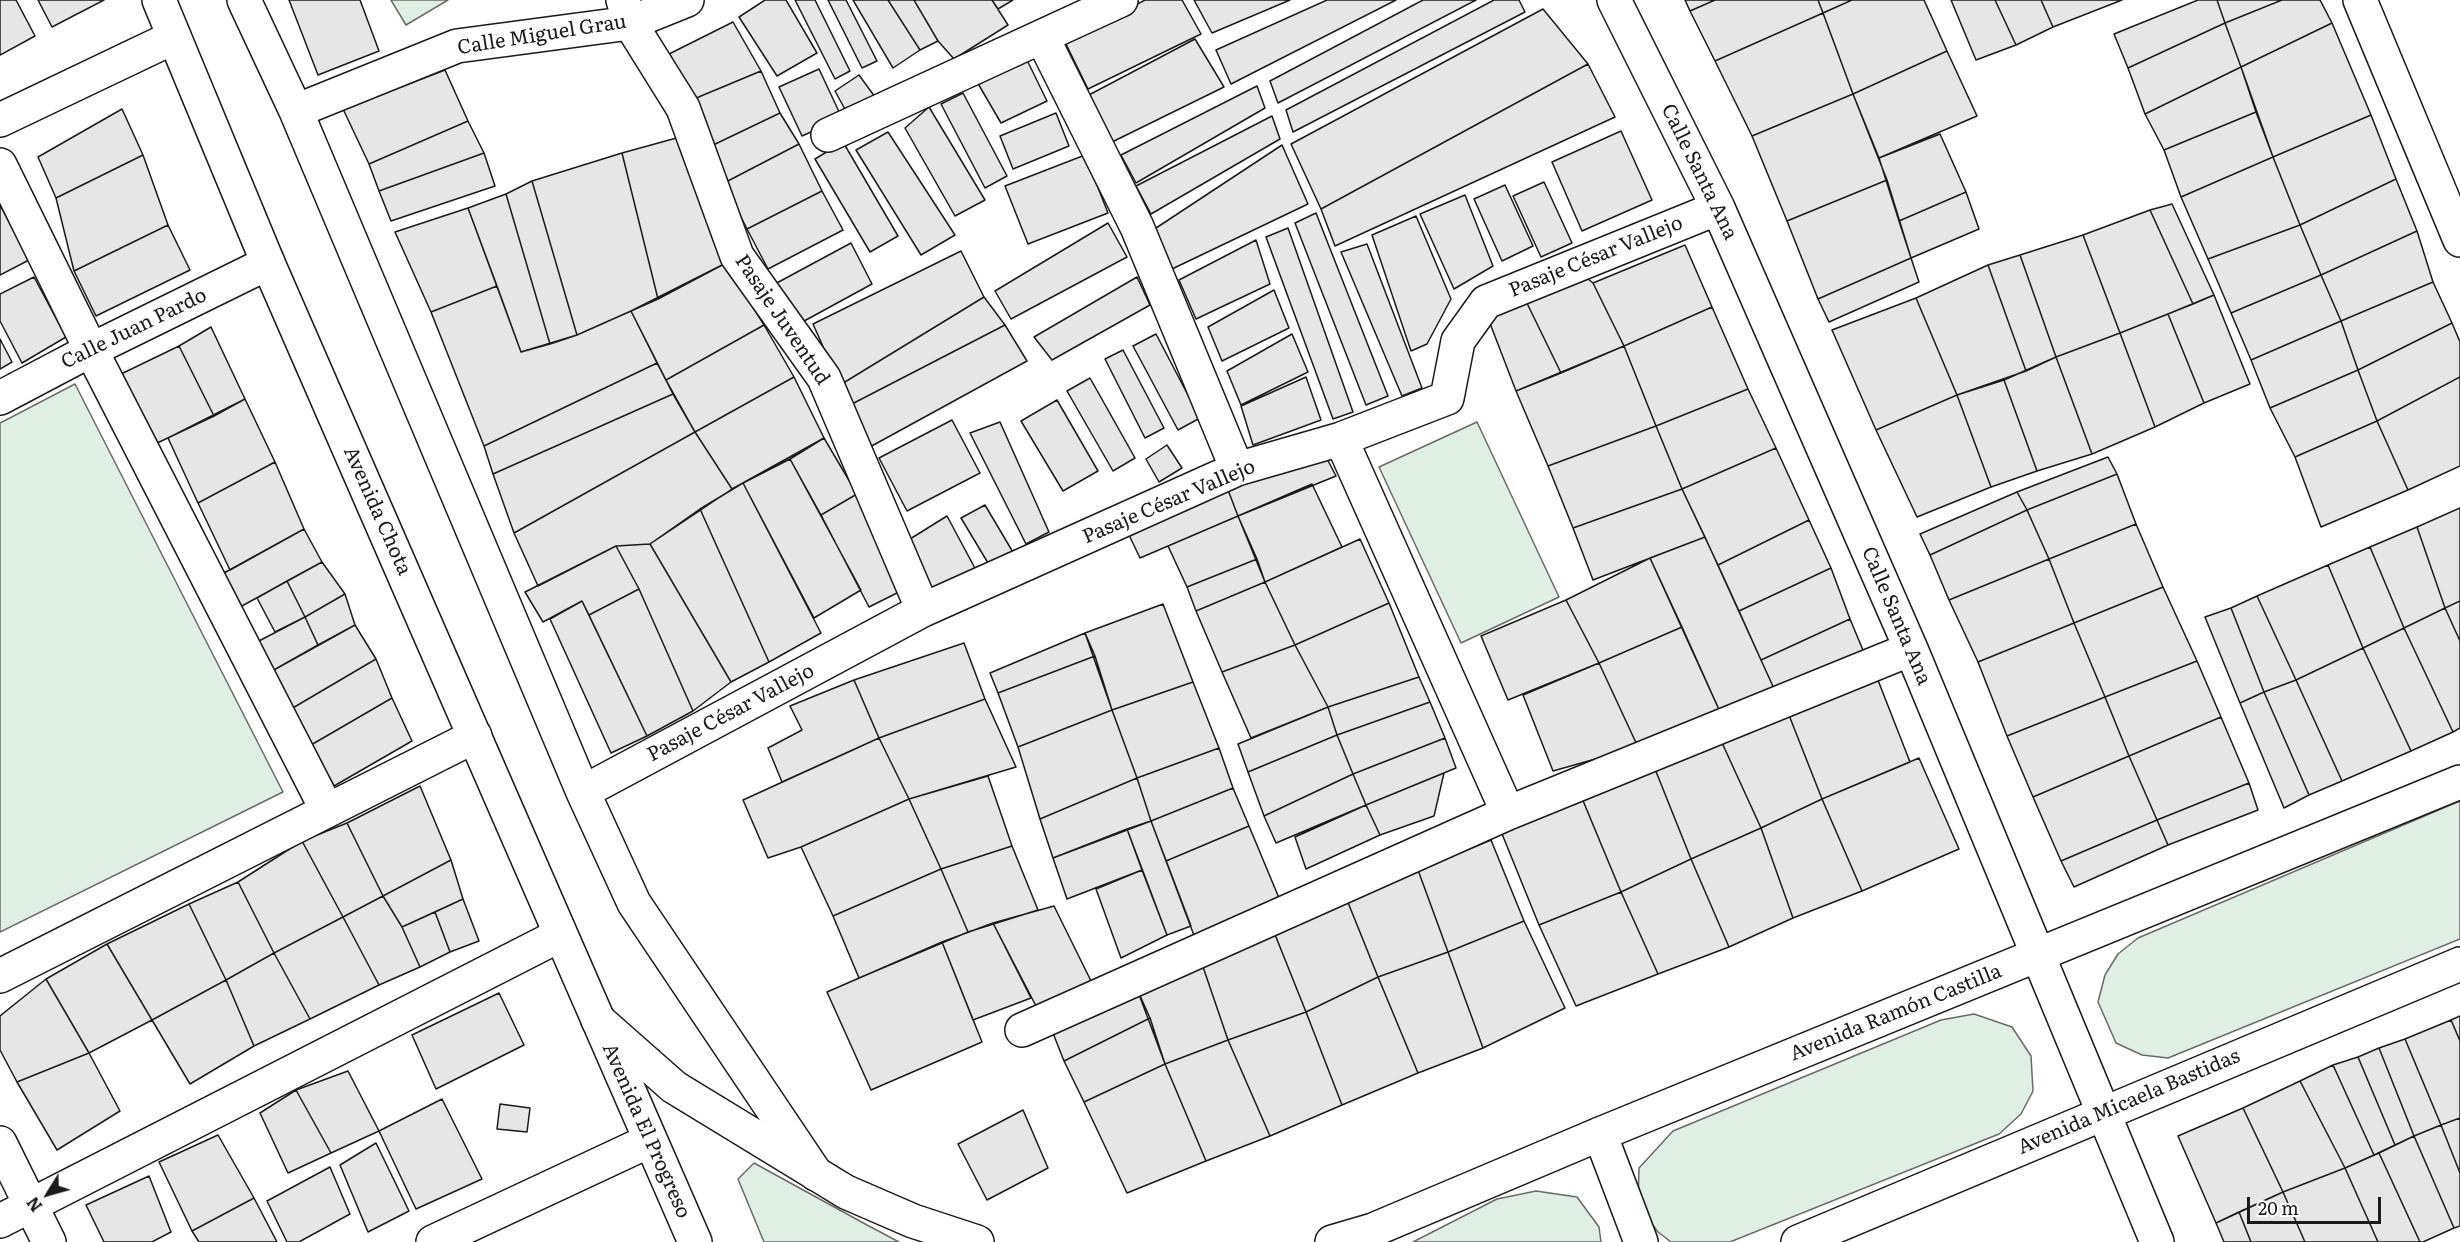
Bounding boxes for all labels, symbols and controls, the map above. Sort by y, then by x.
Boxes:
street label: Calle Miguel Grau [456,10,628,60]
street label: Calle Santa Ana [1656,100,1742,244]
street label: Pasaje César Vallejo [1506,211,1686,303]
street label: Pasaje Juventud [729,250,835,390]
street label: Calle Juan Pardo [57,283,211,375]
street label: Avenida Chota [338,443,416,579]
street label: Pasaje César Vallejo [1079,455,1259,549]
street label: Calle Santa Ana [1856,543,1936,689]
street label: Pasaje César Vallejo [643,659,819,767]
street label: Avenida Ramón Castilla [1787,959,2005,1067]
street label: Avenida El Progreso [597,1040,695,1222]
street label: Avenida Micaela Bastidas [2014,1044,2244,1160]
north arrow [18,1164,78,1224]
scale bar [2250,1185,2384,1223]
text: N [20,1192,47,1217]
text: 20 m [2258,1194,2299,1221]

